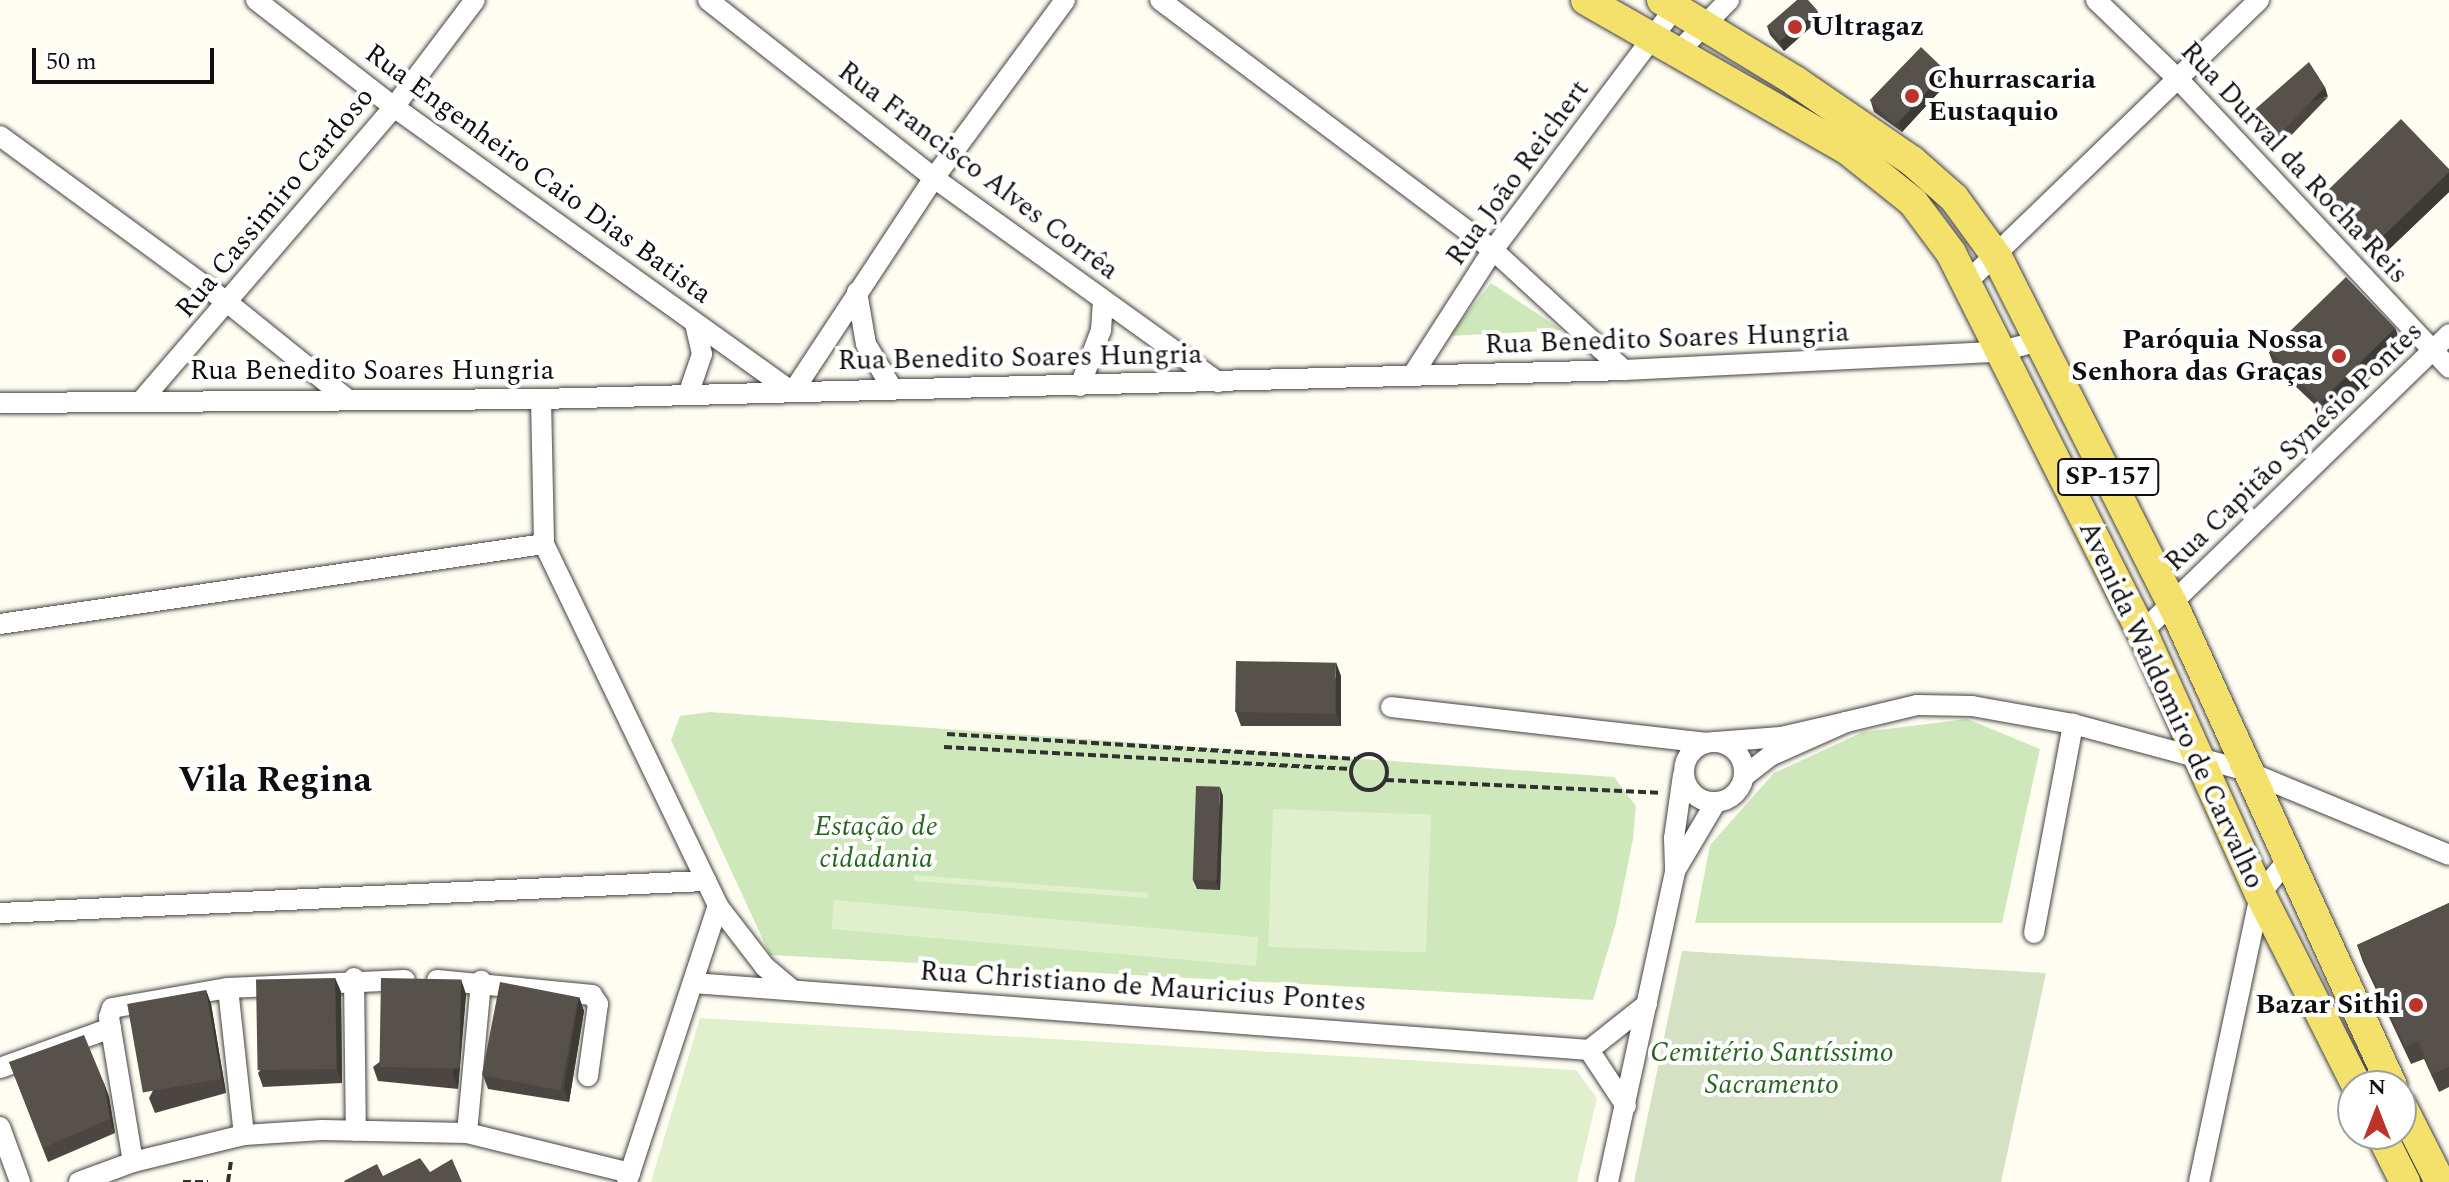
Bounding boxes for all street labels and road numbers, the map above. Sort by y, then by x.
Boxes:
street label: Rua Durval da Rocha Reis [2173,35,2415,291]
street label: Rua Engenheiro Caio Dias Batista [358,37,718,311]
street label: Rua Francisco Alves Corrêa [831,55,1125,287]
street label: Rua João Reichert [1439,74,1597,272]
street label: Rua Cassimiro Cardoso [169,81,381,325]
street label: Rua Capitão Synésio Pontes [2158,315,2430,579]
street label: Rua Benedito Soares Hungria [1484,316,1850,362]
street label: Rua Benedito Soares Hungria [837,338,1203,378]
street label: Rua Benedito Soares Hungria [190,354,554,388]
road number: SP-157 [2056,455,2160,499]
street label: Avenida Waldomiro de Carvalho [2071,516,2271,894]
street label: Rua Christiano de Mauricius Pontes [919,955,1367,1019]

